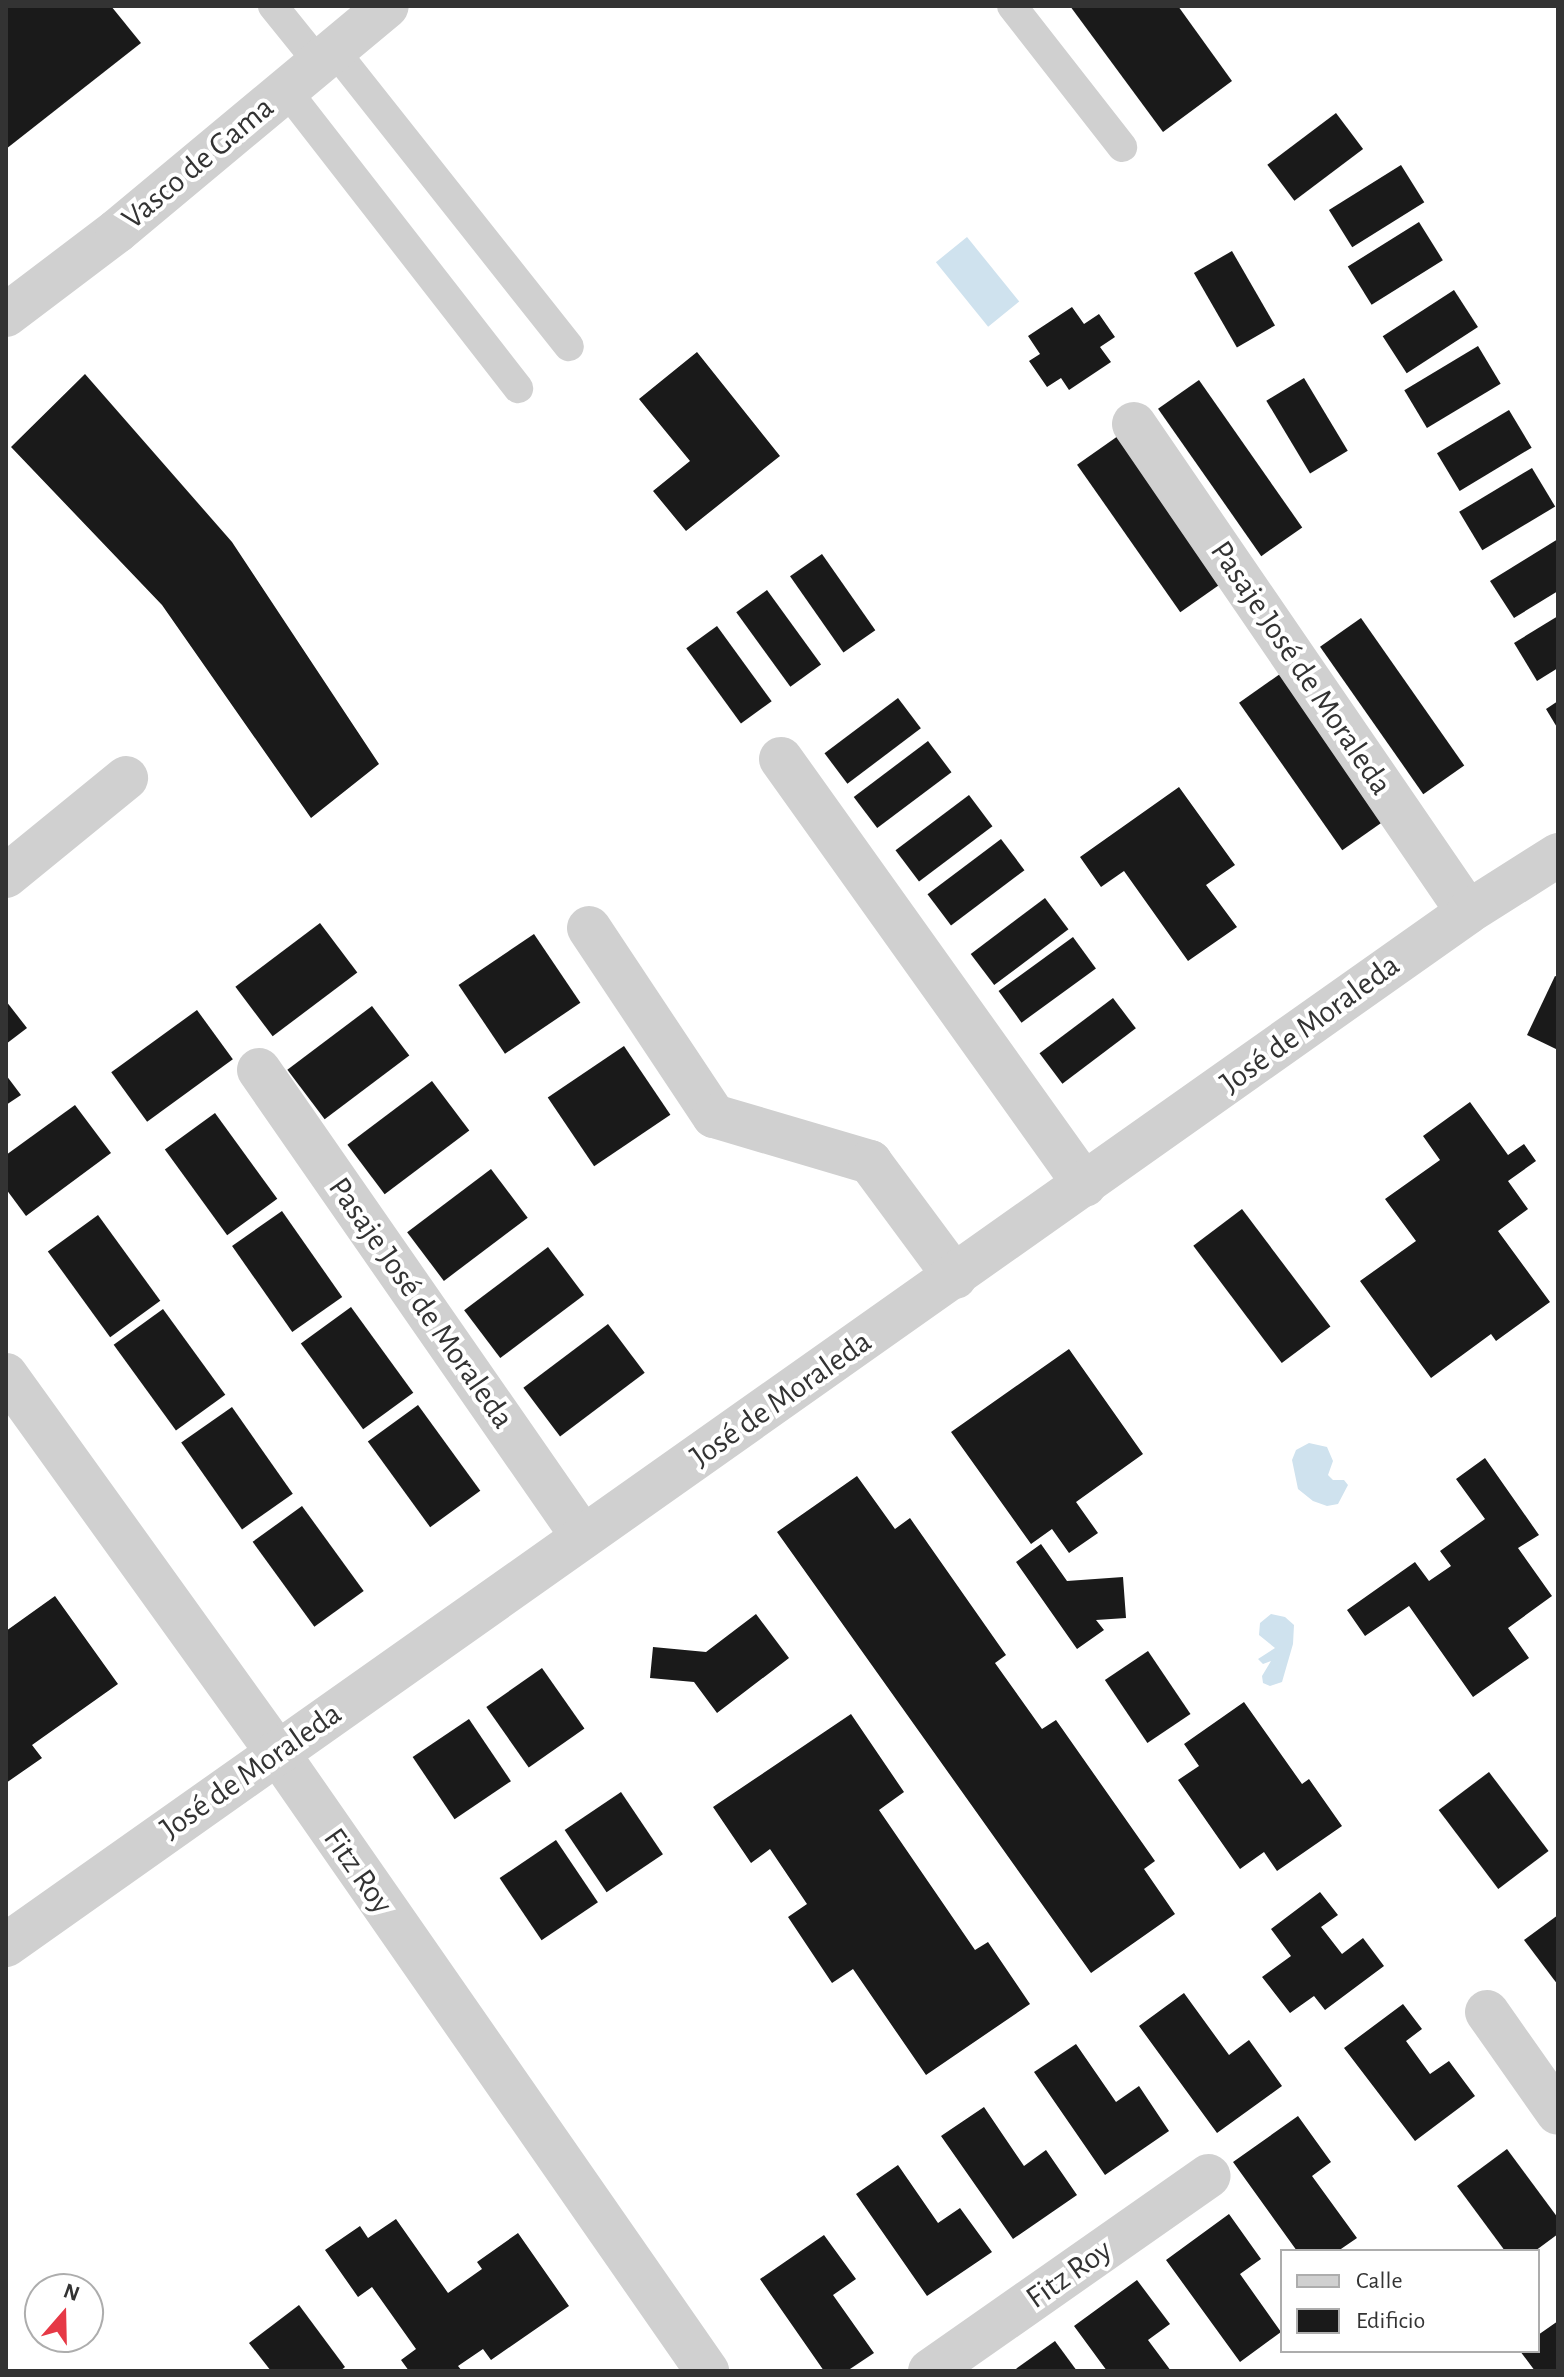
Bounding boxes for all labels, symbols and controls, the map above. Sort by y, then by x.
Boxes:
street label: Vasco de Gama [114,88,282,238]
street label: Pasaje José de Moraleda [1202,534,1400,802]
street label: José de Moraleda [1213,946,1407,1102]
street label: Pasaje José de Moraleda [320,1170,522,1436]
street label: José de Moraleda [683,1322,879,1476]
street label: José de Moraleda [153,1694,349,1848]
street label: Fitz Roy [315,1821,401,1921]
street label: Fitz Roy [1019,2231,1119,2317]
legend [1280,2249,1540,2353]
text: Calle [1356,2269,1403,2293]
north arrow [24,2273,104,2353]
text: N [61,2279,82,2305]
text: Edificio [1356,2309,1425,2333]

